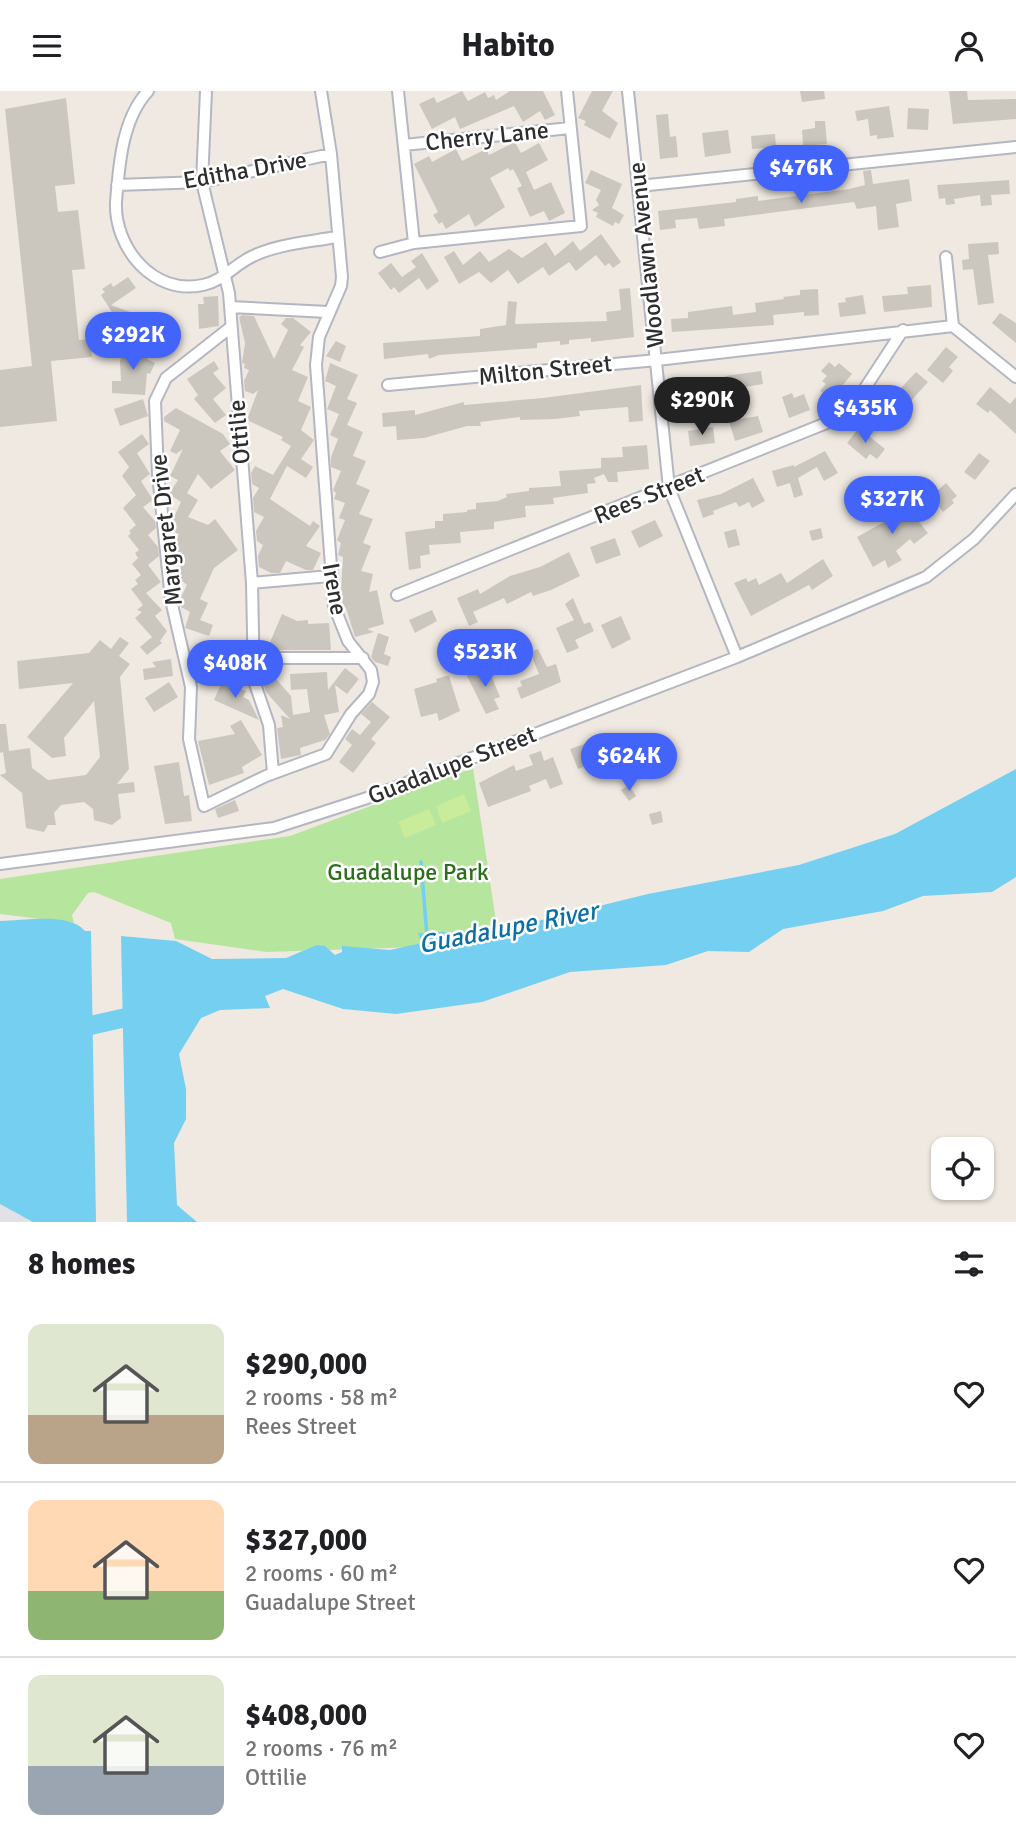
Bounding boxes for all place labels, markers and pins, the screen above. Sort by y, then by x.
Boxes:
pin: $476K [752,145,850,205]
pin: $292K [84,313,182,372]
pin: $290K [653,377,751,437]
pin: $435K [816,385,914,445]
pin: $327K [843,477,941,536]
pin: $523K [436,629,534,689]
pin: $408K [186,641,284,700]
pin: $624K [580,733,678,793]

